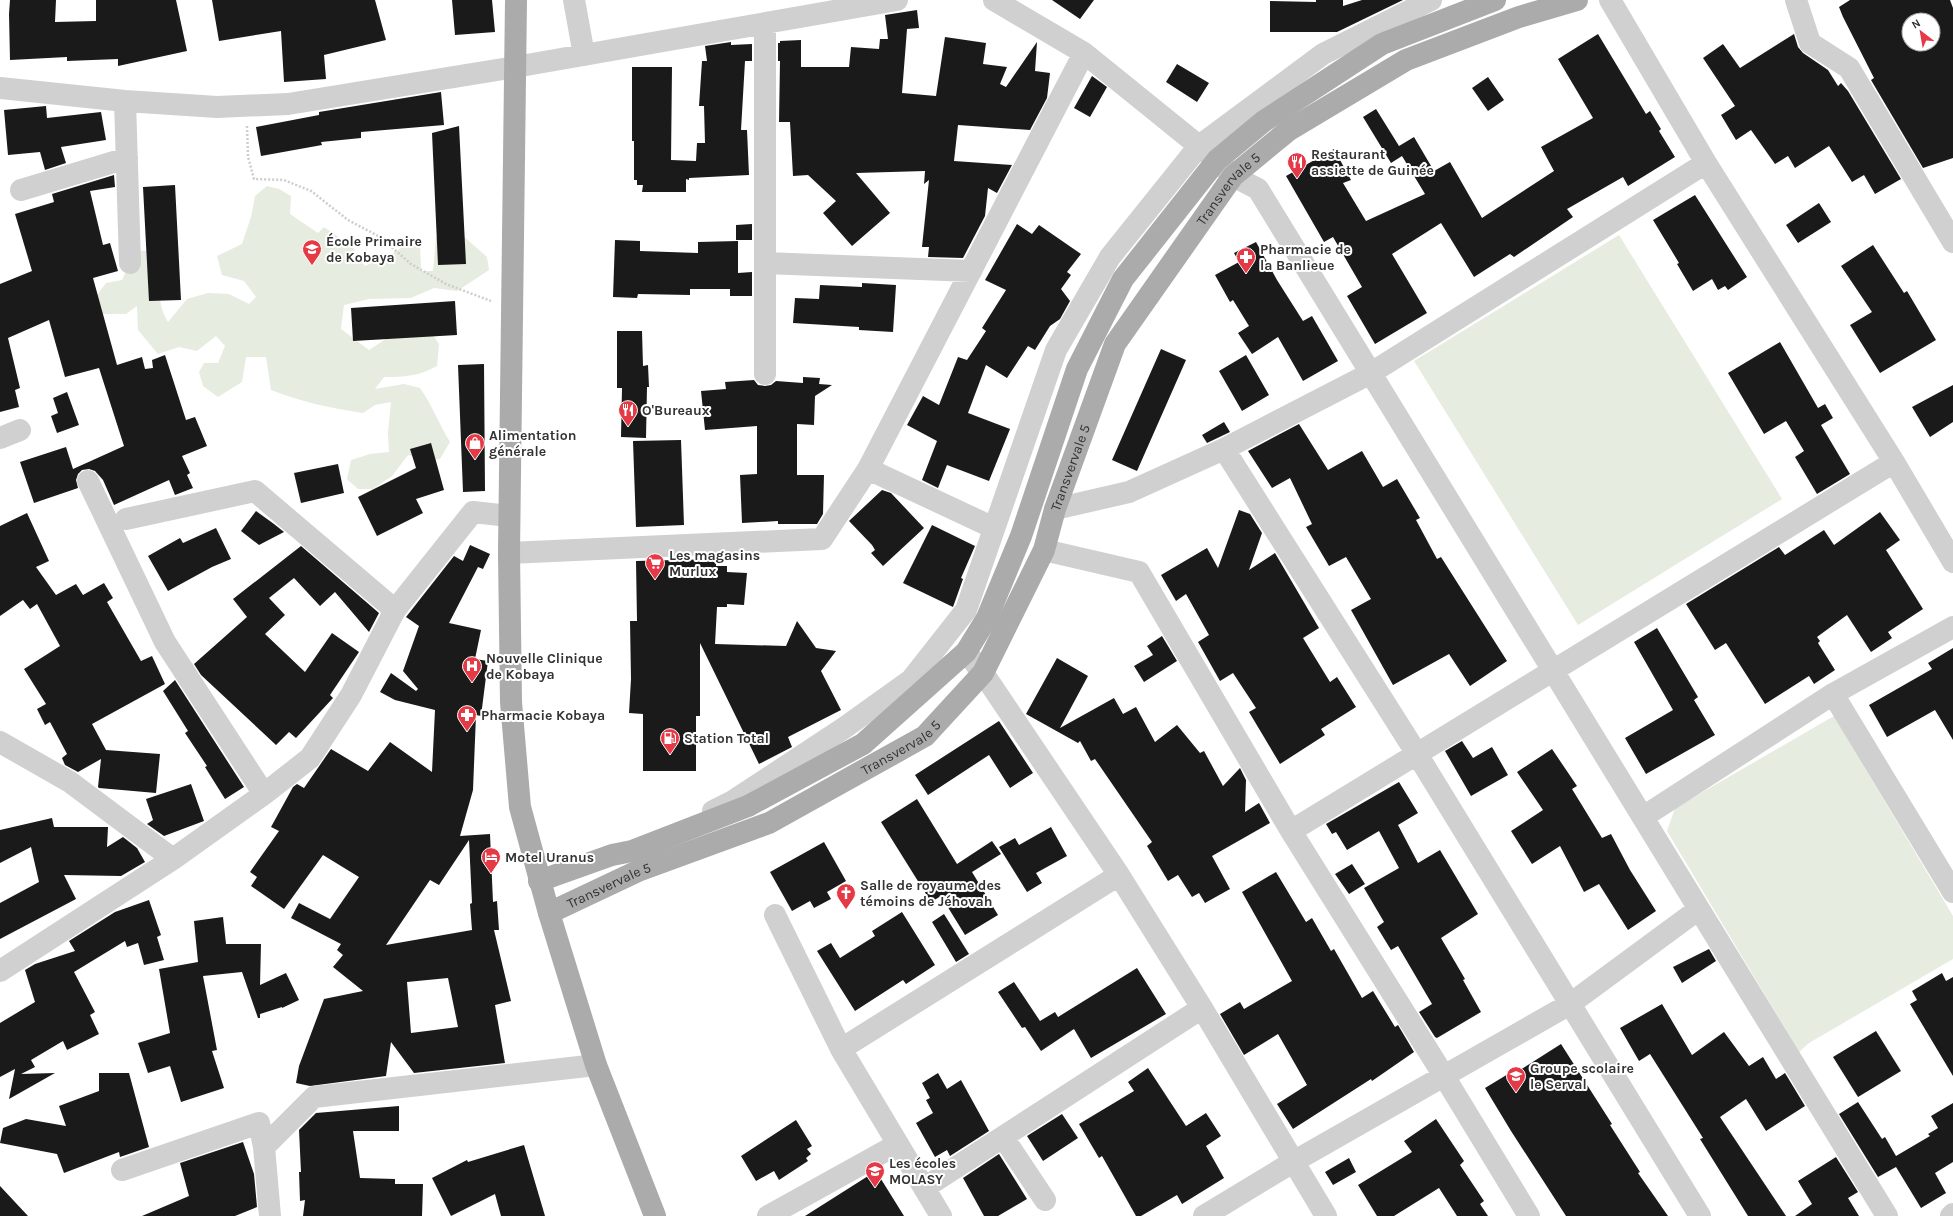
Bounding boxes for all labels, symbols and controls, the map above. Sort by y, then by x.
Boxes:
north arrow [1901,12,1941,52]
text: N [1909,16,1923,31]
place label: Restaurant assiette de Guinée [1311,146,1434,179]
street label: Transvervale 5 [1193,149,1264,229]
restaurant icon: Restaurant assiette de Guinée [1286,151,1308,179]
place label: École Primaire de Kobaya [326,232,422,266]
school or university icon: École Primaire de Kobaya [301,238,323,266]
place label: Pharmacie de la Banlieue [1260,241,1351,274]
pharmacy icon: Pharmacie de la Banlieue [1235,246,1257,274]
restaurant icon: O'Bureaux [617,399,639,427]
place label: O'Bureaux [642,402,710,419]
street label: Transvervale 5 [1047,422,1094,513]
place label: Alimentation générale [489,427,577,460]
shop icon: Alimentation générale [464,432,486,460]
place label: Les magasins Murlux [669,547,760,580]
supermarket icon: Les magasins Murlux [644,552,666,580]
place label: Nouvelle Clinique de Kobaya [486,650,603,683]
hospital icon: Nouvelle Clinique de Kobaya [461,655,483,683]
pharmacy icon: Pharmacie Kobaya [456,704,478,732]
place label: Pharmacie Kobaya [481,707,605,724]
street label: Transvervale 5 [858,717,945,779]
fuel station icon: Station Total [659,727,681,755]
place label: Station Total [684,730,769,747]
hotel icon: Motel Uranus [480,846,502,874]
place label: Motel Uranus [505,849,594,866]
street label: Transvervale 5 [564,859,653,912]
place label: Salle de royaume des témoins de Jéhovah [860,877,1001,910]
church icon: Salle de royaume des témoins de Jéhovah [835,882,857,910]
place label: Groupe scolaire le Serval [1530,1060,1634,1093]
school or university icon: Groupe scolaire le Serval [1505,1065,1527,1093]
place label: Les écoles MOLASY [889,1155,956,1188]
school or university icon: Les écoles MOLASY [864,1160,886,1188]

